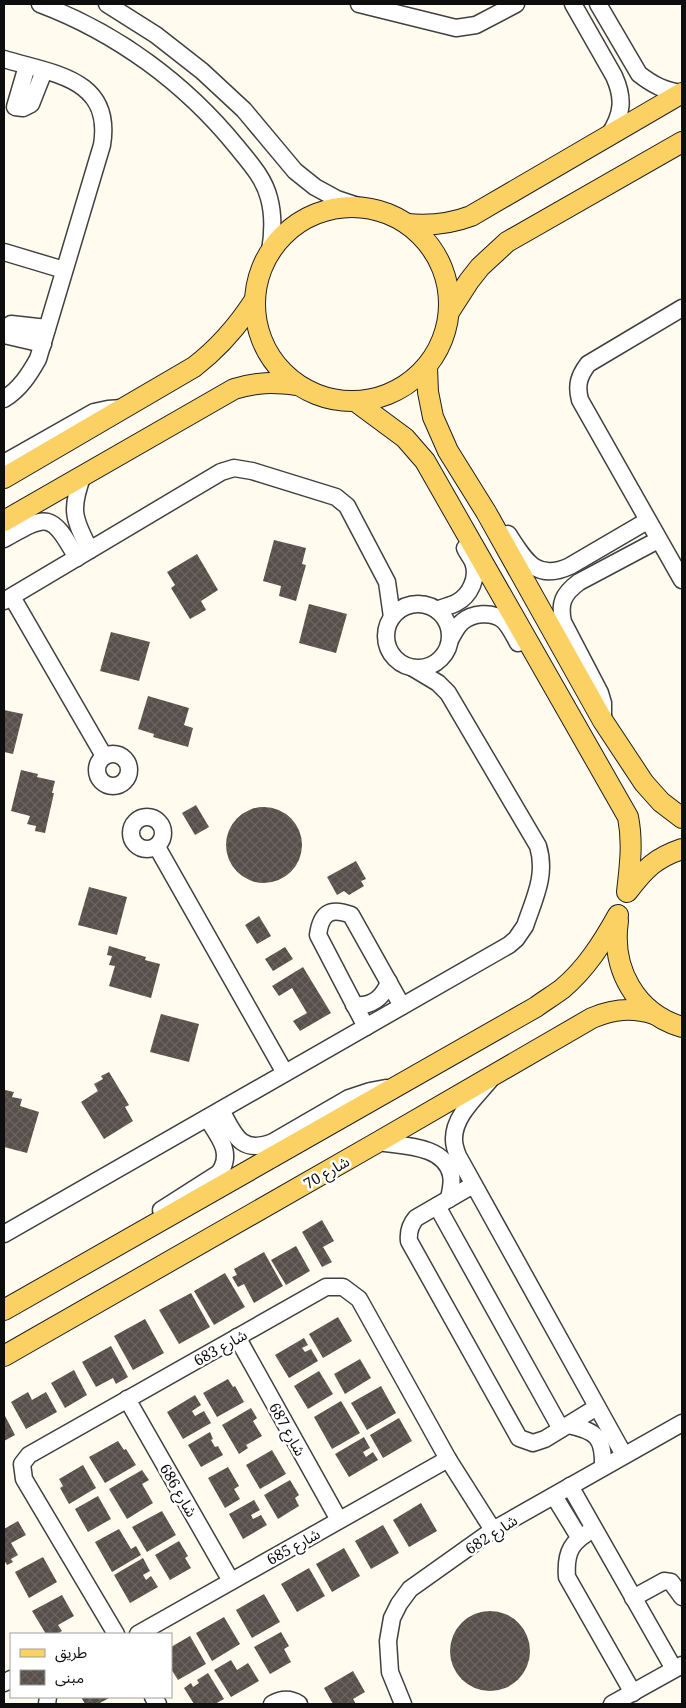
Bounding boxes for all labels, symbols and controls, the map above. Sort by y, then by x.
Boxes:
street label: شارع 70 [299,1151,354,1196]
street label: شارع 683 [190,1324,252,1373]
street label: شارع 687 [262,1399,311,1461]
street label: شارع 686 [153,1460,202,1522]
street label: شارع 682 [461,1510,523,1561]
street label: شارع 685 [263,1523,325,1572]
legend [10,1633,172,1698]
text: طريق [55,1642,87,1663]
text: مبنى [55,1667,84,1687]

